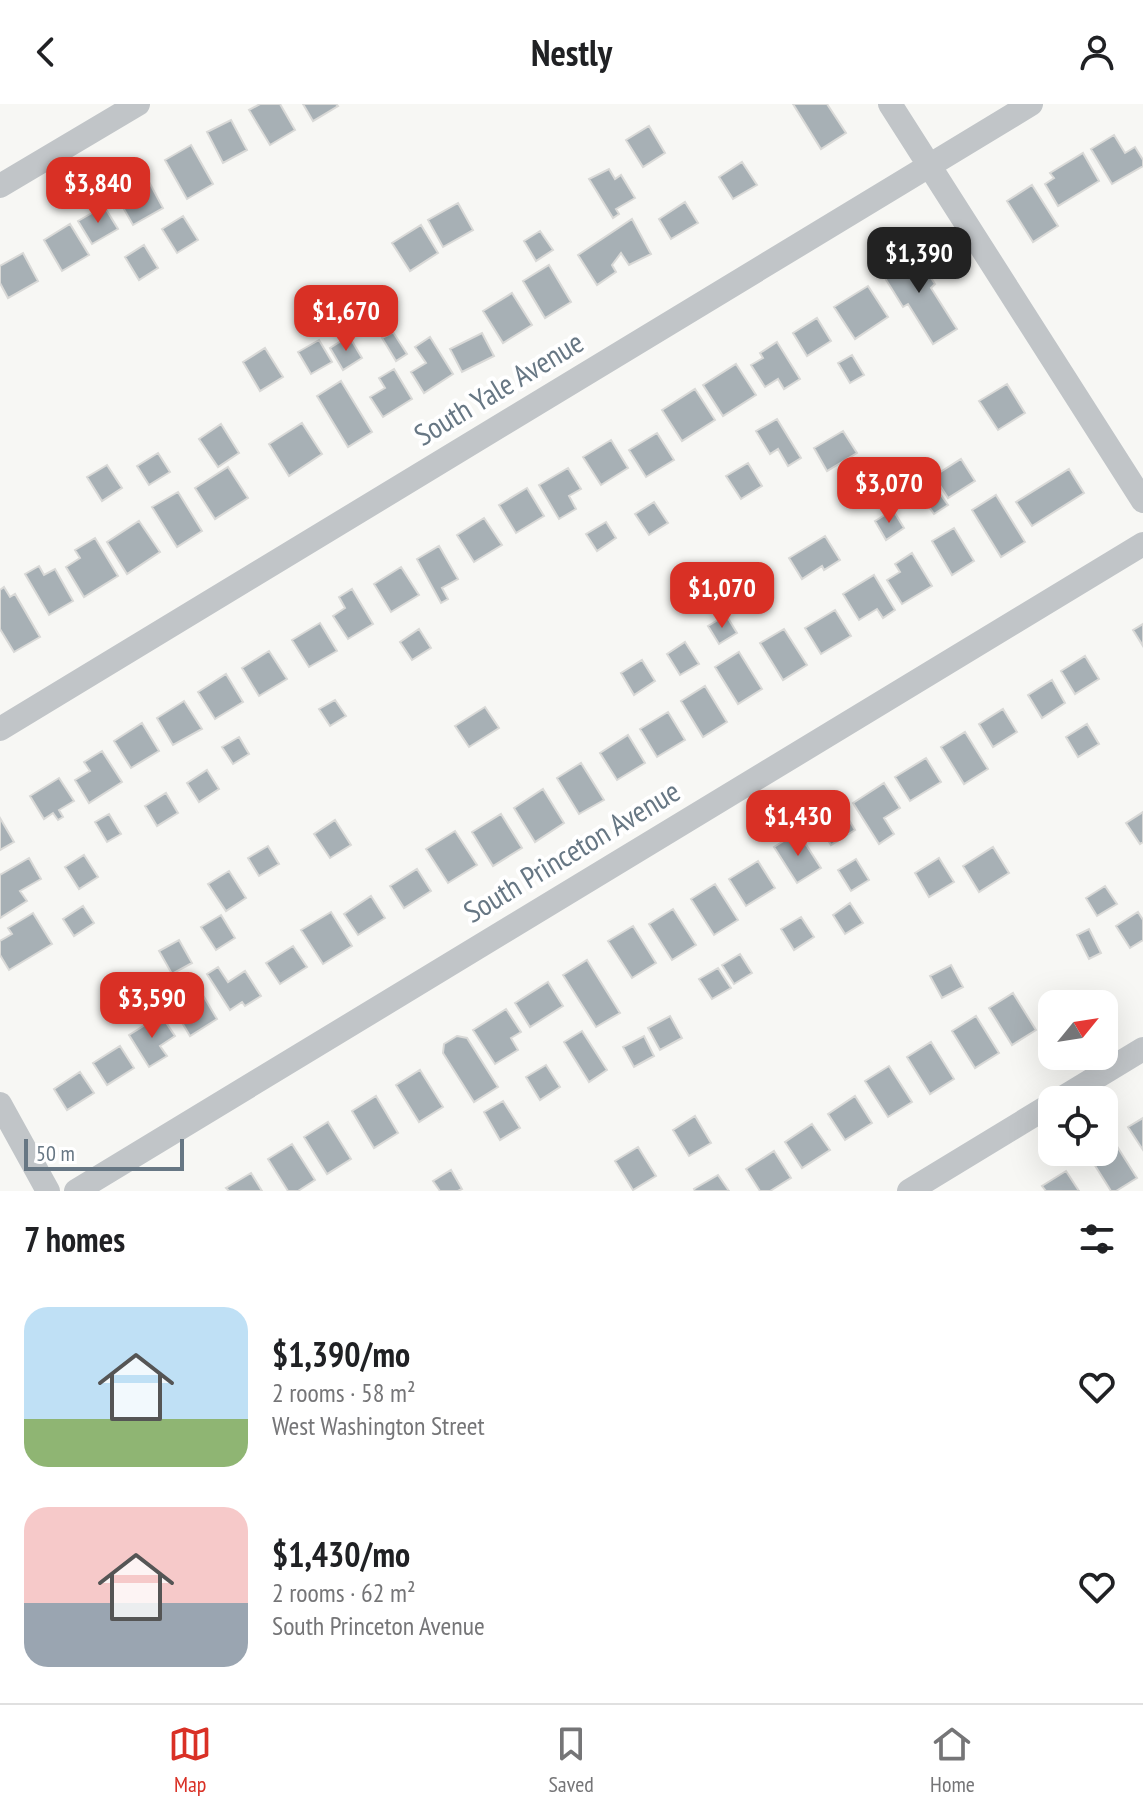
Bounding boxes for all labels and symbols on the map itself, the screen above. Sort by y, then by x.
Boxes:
pin: $3,840 [33,157,163,225]
pin: $1,390 [854,227,984,295]
pin: $1,670 [281,285,411,353]
street label: South Yale Avenue [406,322,590,454]
pin: $3,070 [824,457,954,525]
pin: $1,070 [657,562,787,630]
street label: South Princeton Avenue [456,771,686,931]
pin: $1,430 [733,790,863,858]
pin: $3,590 [87,972,217,1040]
north arrow [1038,990,1118,1070]
scale bar [24,1135,184,1171]

